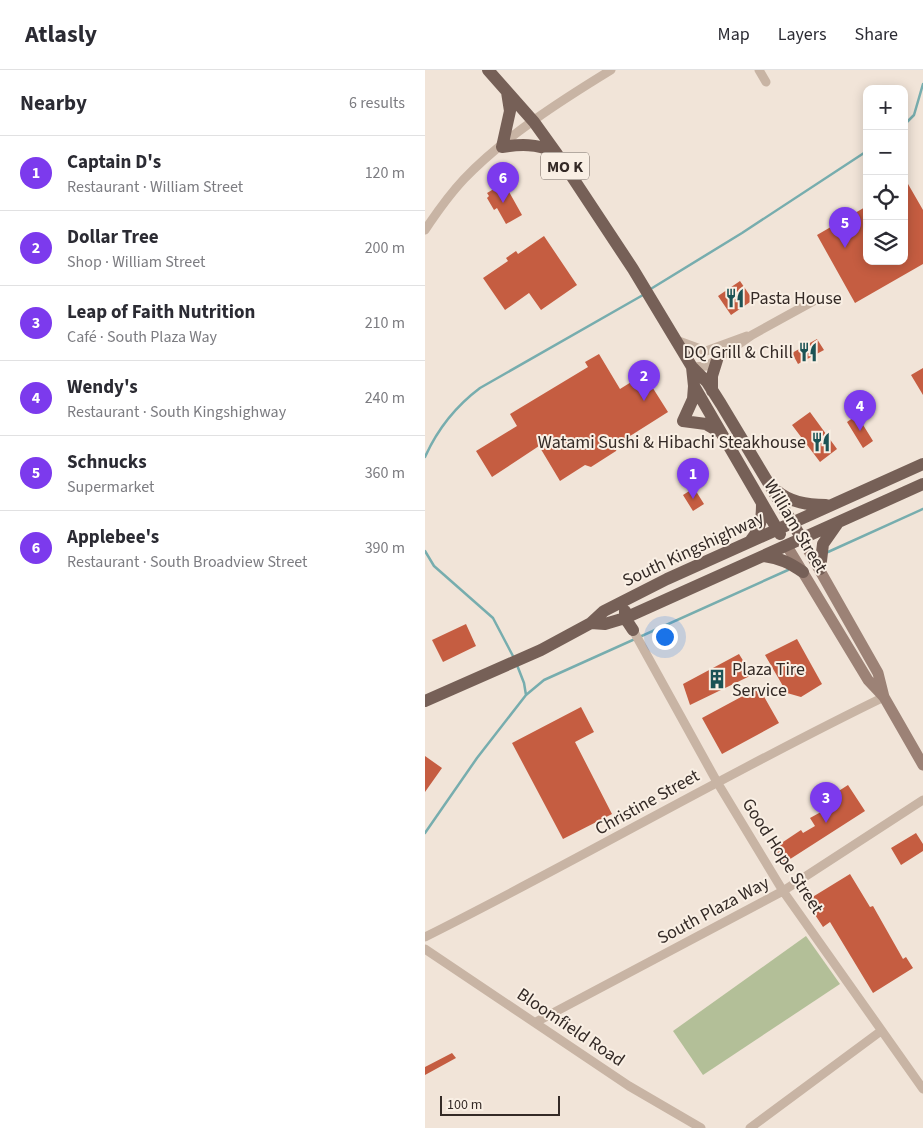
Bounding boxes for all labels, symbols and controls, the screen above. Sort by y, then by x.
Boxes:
text: Atlasly [25,17,97,52]
text: Map [718,22,750,47]
text: Layers [778,22,827,47]
text: Share [855,22,898,47]
map controls [863,85,908,265]
button: + [863,85,908,130]
text: Nearby [20,88,87,118]
text: 6 results [349,92,405,114]
button: − [863,130,908,175]
text: Captain D's [67,149,161,176]
road number: MO K [541,152,589,180]
text: 1 [32,162,40,184]
text: 120 m [365,162,405,184]
pin: 6 [487,162,519,203]
button: locate [863,175,908,220]
text: Restaurant · William Street [67,176,243,198]
pin: 5 [829,207,861,248]
button: layers [863,220,908,265]
text: Dollar Tree [67,224,159,251]
text: 2 [32,237,40,259]
text: 200 m [365,237,405,259]
text: Shop · William Street [67,251,205,273]
place label: Pasta House [750,286,842,311]
restaurant icon: Pasta House [724,287,746,309]
text: Leap of Faith Nutrition [67,299,256,326]
text: 3 [32,312,40,334]
text: 210 m [365,312,405,334]
text: Café · South Plaza Way [67,326,217,348]
place label: DQ Grill & Chill [684,340,793,365]
restaurant icon: DQ Grill & Chill [797,341,819,363]
pin: 2 [628,360,660,401]
text: Wendy's [67,374,138,401]
text: 4 [32,387,40,409]
text: 240 m [365,387,405,409]
pin: 4 [844,390,876,431]
text: Restaurant · South Kingshighway [67,401,286,423]
place label: Watami Sushi & Hibachi Steakhouse [538,430,806,455]
restaurant icon: Watami Sushi & Hibachi Steakhouse [810,431,832,453]
text: Schnucks [67,449,147,476]
pin: 1 [677,458,709,499]
text: 5 [32,462,40,484]
text: 360 m [365,462,405,484]
street label: William Street [758,475,833,578]
text: Supermarket [67,476,154,498]
street label: South Kingshighway [618,505,768,593]
text: Applebee's [67,524,159,551]
text: 6 [32,537,40,559]
text: 390 m [365,537,405,559]
text: Restaurant · South Broadview Street [67,551,308,573]
your location [652,624,678,650]
place label: Plaza Tire Service [732,657,805,703]
building icon: Plaza Tire Service [706,668,728,690]
street label: Christine Street [590,763,704,841]
pin: 3 [810,782,842,823]
street label: Good Hope Street [736,794,829,919]
street label: South Plaza Way [653,870,774,951]
street label: Bloomfield Road [512,982,630,1073]
scale bar [440,1093,560,1116]
text: 100 m [447,1095,482,1115]

